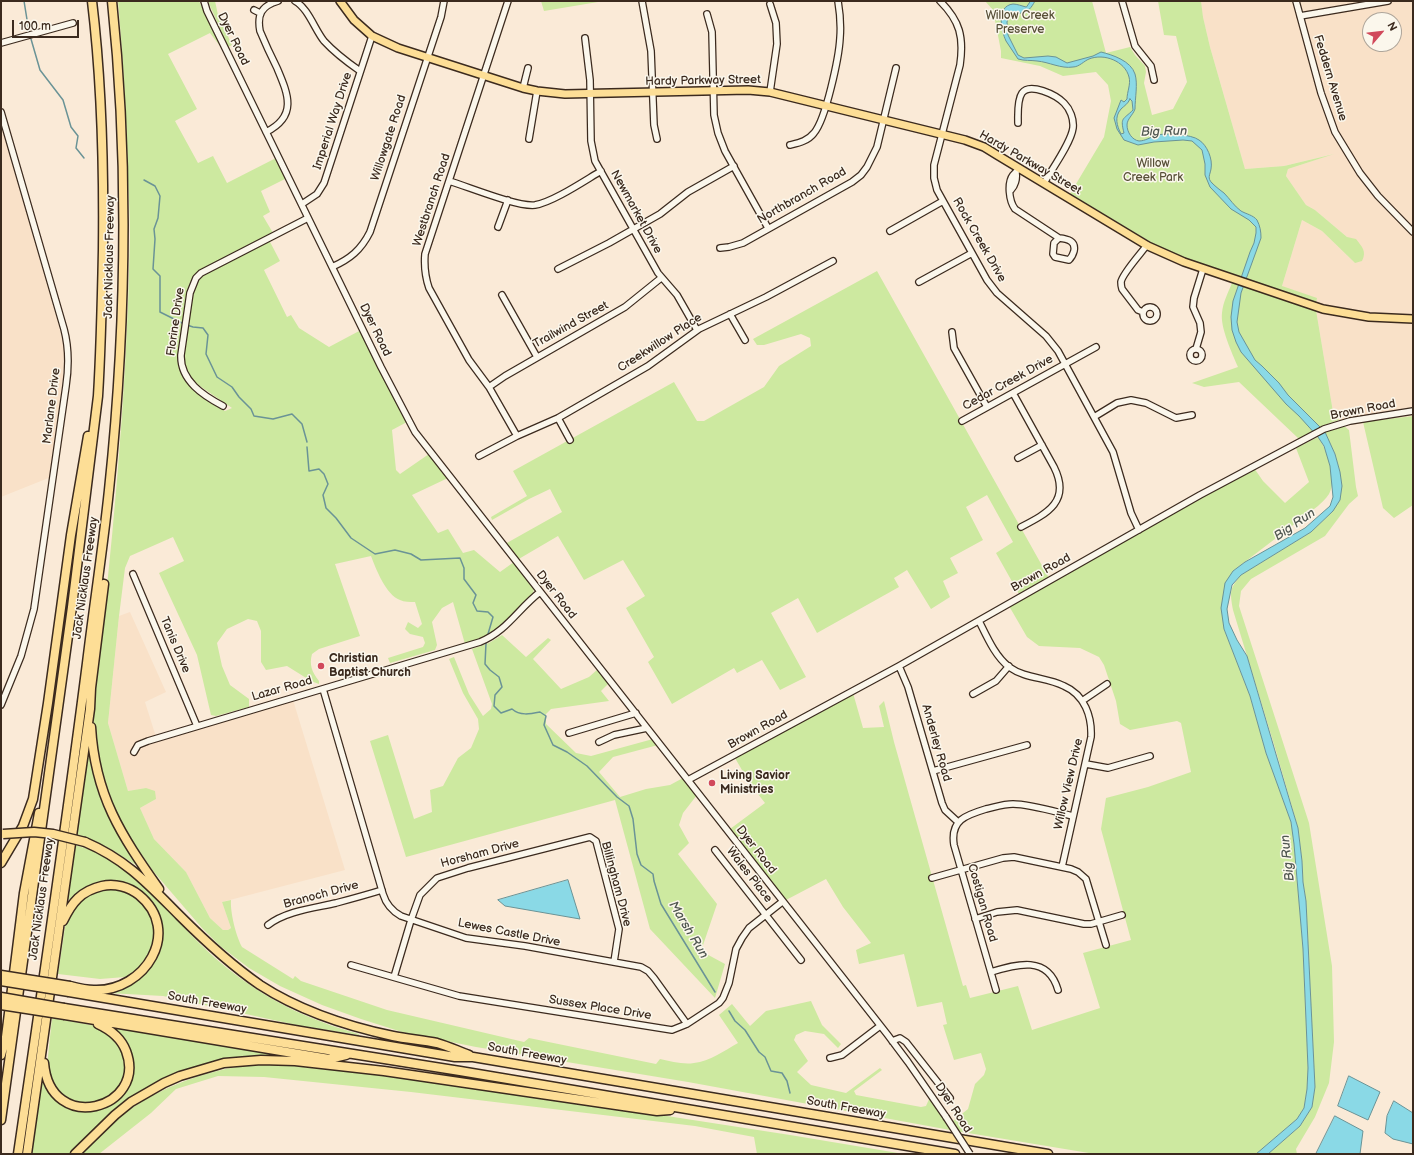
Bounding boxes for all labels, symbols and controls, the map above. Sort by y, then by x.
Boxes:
park label: Willow Creek Preserve [985,9,1055,37]
street label: Dyer Road [214,10,252,68]
scale bar [14,12,81,38]
north arrow [1362,12,1402,52]
text: 100 m [19,19,51,34]
text: N [1384,20,1400,33]
street label: Feddern Avenue [1310,33,1350,123]
street label: Imperial Way Drive [310,71,356,171]
street label: Hardy Parkway Street [645,73,761,89]
street label: Willowgate Road [368,93,410,183]
water label: Big Run [1141,124,1187,140]
street label: Hardy Parkway Street [976,128,1084,198]
street label: Westbranch Road [410,152,454,248]
park label: Willow Creek Park [1123,157,1183,185]
street label: Northbranch Road [755,165,849,227]
street label: Newmarket Drive [607,168,665,256]
street label: Jack Nicklaus Freeway [102,195,118,319]
street label: Rock Creek Drive [949,195,1009,285]
street label: Florine Drive [164,287,188,357]
street label: Trailwind Street [531,298,611,352]
street label: Dyer Road [356,301,394,359]
street label: Creekwillow Place [615,310,705,376]
street label: Cedar Creek Drive [960,352,1056,414]
street label: Marlane Drive [40,367,64,445]
street label: Brown Road [1329,397,1397,423]
water label: Big Run [1271,506,1319,544]
street label: Jack Nicklaus Freeway [70,516,102,640]
street label: Brown Road [1009,551,1073,595]
street label: Dyer Road [533,568,579,622]
street label: Tanis Drive [157,615,193,675]
place label: Christian Baptist Church [329,652,411,680]
marker: Christian Baptist Church [316,661,326,671]
street label: Lazar Road [250,673,314,705]
street label: Anderley Road [918,703,954,783]
street label: Brown Road [726,708,790,752]
street label: Willow View Drive [1051,737,1087,831]
place label: Living Savior Ministries [720,769,790,797]
marker: Living Savior Ministries [707,778,717,788]
street label: Dyer Road [733,823,779,877]
water label: Big Run [1278,834,1298,882]
street label: Jack Nicklaus Freeway [26,837,58,961]
street label: Horsham Drive [439,837,521,871]
street label: Billingham Drive [598,840,634,928]
street label: Wales Place [723,844,775,906]
street label: Costigan Road [964,862,1000,944]
street label: Branoch Drive [282,878,360,912]
water label: Marsh Run [665,898,711,962]
street label: Lewes Castle Drive [457,916,561,950]
street label: South Freeway [166,989,248,1017]
street label: Sussex Place Drive [548,993,652,1023]
street label: South Freeway [486,1040,568,1068]
street label: Dyer Road [931,1080,975,1136]
street label: South Freeway [805,1094,887,1122]

